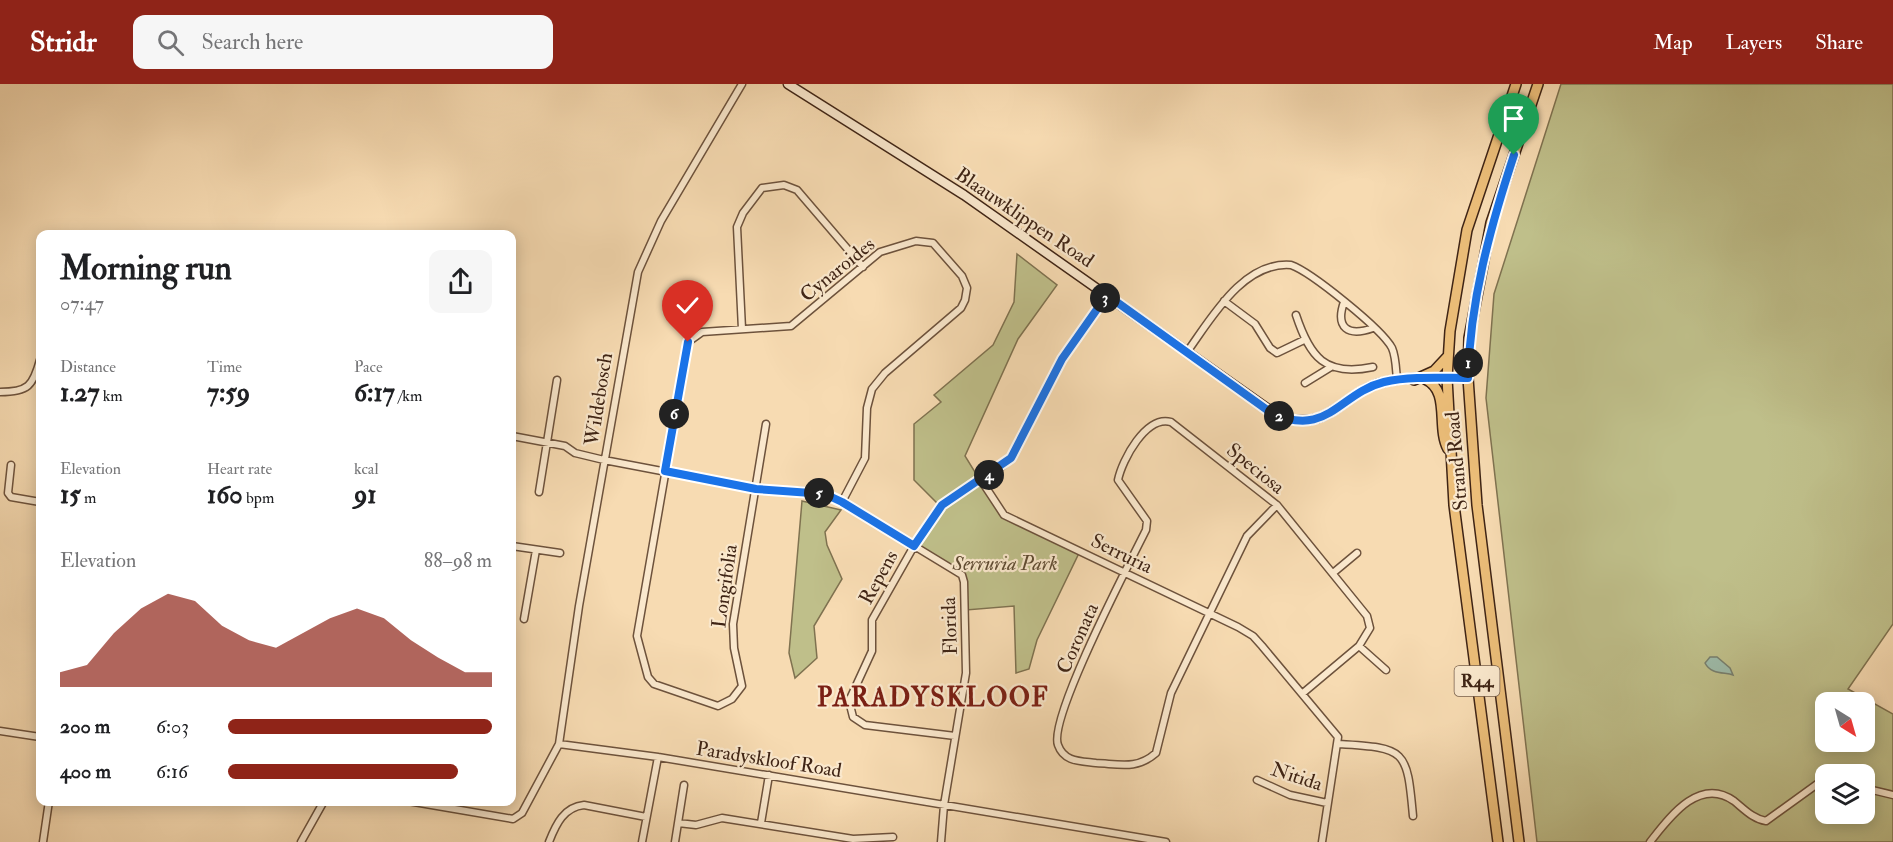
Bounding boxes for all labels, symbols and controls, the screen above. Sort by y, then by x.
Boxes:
search box [133,15,553,69]
text: Stridr [30,25,97,60]
icon: search [154,26,187,59]
text: Search here [202,28,303,56]
text: Map [1653,29,1693,56]
text: Layers [1726,29,1782,56]
text: Share [1815,29,1863,56]
pin [1488,93,1539,155]
icon: arrive [1497,102,1530,135]
street label: Blaauwklippen Road [950,162,1099,274]
street label: Cynaroides [795,232,880,307]
text: Morning run [60,248,232,289]
button: share [429,250,492,313]
pin [662,280,713,342]
pin: 3 [1090,283,1120,313]
text: 3 [1102,288,1108,308]
icon: check [671,289,704,322]
text: 07:47 [60,291,104,316]
pin: 1 [1453,348,1483,378]
street label: Wildebosch [579,350,618,448]
text: 1 [1465,353,1471,373]
text: Distance [60,357,116,377]
text: Time [207,357,242,377]
text: Pace [354,357,383,377]
text: 1.27 [60,377,99,409]
text: 7:59 [207,377,250,409]
text: 6:17 [354,377,395,409]
text: km [99,386,123,406]
text: /km [395,386,422,406]
pin: 6 [659,399,689,429]
pin: 2 [1264,401,1294,431]
text: 6 [670,404,678,424]
text: 2 [1275,406,1283,426]
street label: Strand Road [1440,410,1473,512]
street label: Speciosa [1221,437,1290,501]
text: Elevation [60,459,121,479]
text: Heart rate [207,459,272,479]
text: kcal [354,459,379,479]
pin: 4 [974,460,1004,490]
text: 4 [985,465,993,485]
pin: 5 [804,478,834,508]
text: 15 [60,479,81,511]
text: 160 [207,479,243,511]
text: 91 [354,479,377,511]
text: 5 [815,483,823,503]
text: m [81,488,96,508]
text: bpm [243,488,274,508]
street label: Serruria [1087,528,1157,579]
street label: Longifolia [706,542,743,630]
street label: Repens [853,546,904,609]
text: Elevation [60,548,136,573]
text: 88–98 m [424,548,492,573]
park label: Serruria Park [952,551,1057,576]
street label: Florida [936,596,963,655]
street label: Coronata [1051,598,1104,677]
road number: R44 [1454,666,1500,696]
district label: PARADYSKLOOF [817,682,1049,714]
north arrow [1815,692,1875,752]
map controls [1815,692,1875,824]
text: 200 m [60,714,110,739]
text: 6:03 [156,714,189,739]
street label: Paradyskloof Road [694,736,844,783]
street label: Nitida [1268,756,1327,797]
text: 400 m [60,759,111,784]
text: 6:16 [156,759,188,784]
button: layers [1815,764,1875,824]

